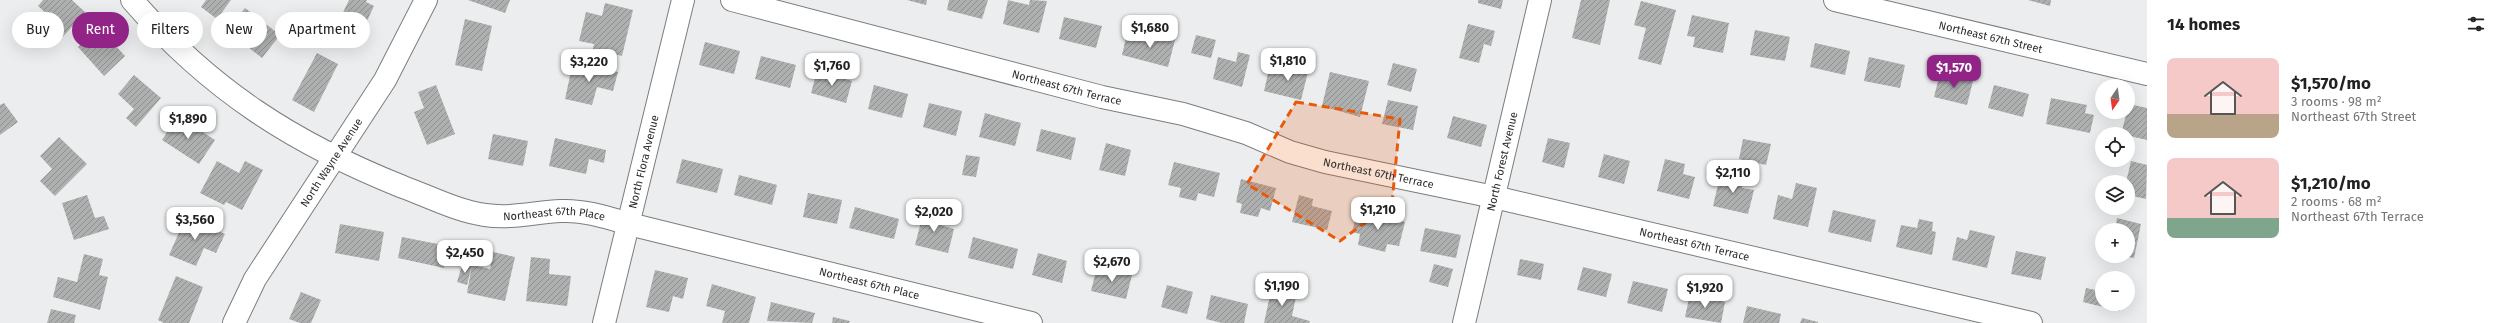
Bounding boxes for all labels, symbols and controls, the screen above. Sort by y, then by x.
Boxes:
chip: Buy [12,12,64,48]
chip: Rent [72,12,129,48]
chip: Filters [137,12,203,48]
chip: New [211,12,267,48]
chip: Apartment [275,12,370,48]
icon: filters [2465,13,2487,35]
text: 14 homes [2167,14,2240,35]
pin: $1,680 [1117,15,1183,49]
street label: Northeast 67th Street [1937,19,2044,56]
text: $1,680 [1131,20,1169,35]
pin: $1,810 [1255,48,1321,82]
pin: $3,220 [556,49,622,83]
pin: $1,760 [799,53,865,87]
text: $1,810 [1270,53,1306,68]
text: $3,220 [570,54,608,69]
pin: $1,570 [1921,55,1987,89]
text: $1,760 [814,58,850,73]
text: $1,570 [1936,60,1972,75]
street label: Northeast 67th Terrace [1010,68,1123,108]
text: $1,570/mo [2291,73,2371,94]
icon: home [2199,74,2247,122]
north arrow [2095,79,2135,119]
map controls [2095,79,2135,311]
text: 3 rooms · 98 m² [2291,94,2382,109]
pin: $1,890 [155,106,221,140]
text: Northeast 67th Street [2291,109,2416,124]
text: $1,890 [169,111,207,126]
street label: North Forest Avenue [1485,111,1520,212]
street label: North Flora Avenue [626,114,662,210]
street label: North Wayne Avenue [298,116,365,210]
button: locate [2095,127,2135,167]
street label: Northeast 67th Terrace [1322,156,1435,191]
pin: $2,110 [1700,160,1766,194]
text: $2,110 [1716,165,1750,180]
text: $1,210/mo [2291,173,2371,194]
icon: home [2199,174,2247,222]
button: layers [2095,175,2135,215]
text: 2 rooms · 68 m² [2291,194,2382,209]
pin: $1,210 [1345,197,1411,231]
pin: $2,020 [901,199,967,233]
text: $1,210 [1360,202,1396,217]
text: $2,020 [915,204,953,219]
street label: Northeast 67th Place [503,205,606,224]
pin: $3,560 [162,207,228,241]
text: Northeast 67th Terrace [2291,209,2424,224]
text: $3,560 [175,212,215,227]
button: + [2095,223,2135,263]
street label: Northeast 67th Terrace [1638,225,1751,264]
pin: $2,450 [432,240,498,274]
text: $2,450 [446,245,484,260]
pin: $2,670 [1079,249,1145,283]
text: $2,670 [1093,254,1131,269]
street label: Northeast 67th Place [818,265,921,302]
button: − [2095,271,2135,311]
pin: $1,190 [1249,273,1315,307]
pin: $1,920 [1672,275,1738,309]
text: $1,190 [1264,278,1300,293]
text: $1,920 [1687,280,1723,295]

